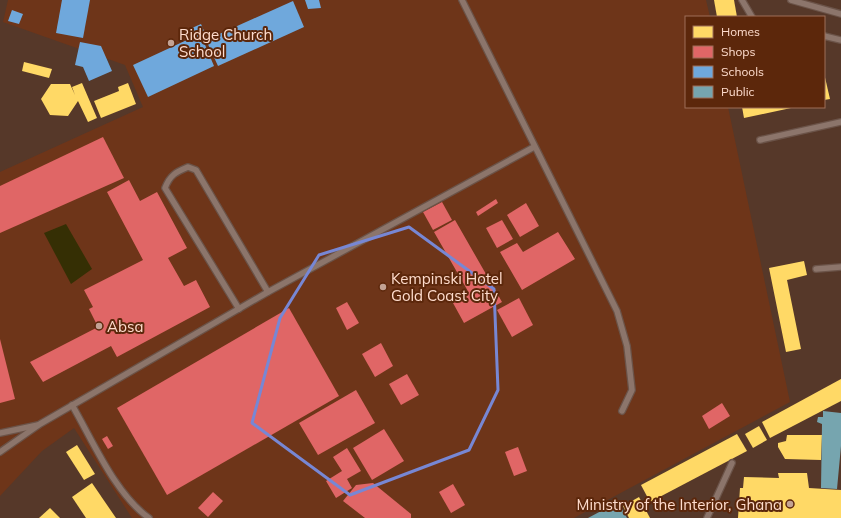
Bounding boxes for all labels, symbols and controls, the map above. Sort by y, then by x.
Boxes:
legend [685,16,825,108]
text: Homes [721,24,760,39]
place label: Ridge Church School [179,25,272,61]
marker: Ridge Church School [166,38,176,48]
text: Shops [721,44,756,59]
text: Schools [721,64,764,79]
text: Public [721,84,755,99]
place label: Kempinski Hotel Gold Coast City [391,269,503,305]
marker: Kempinski Hotel Gold Coast City [378,282,388,292]
place label: Absa [107,317,143,336]
marker: Absa [94,321,104,331]
place label: Ministry of the Interior, Ghana [577,495,782,514]
marker: Ministry of the Interior, Ghana [785,499,795,509]

